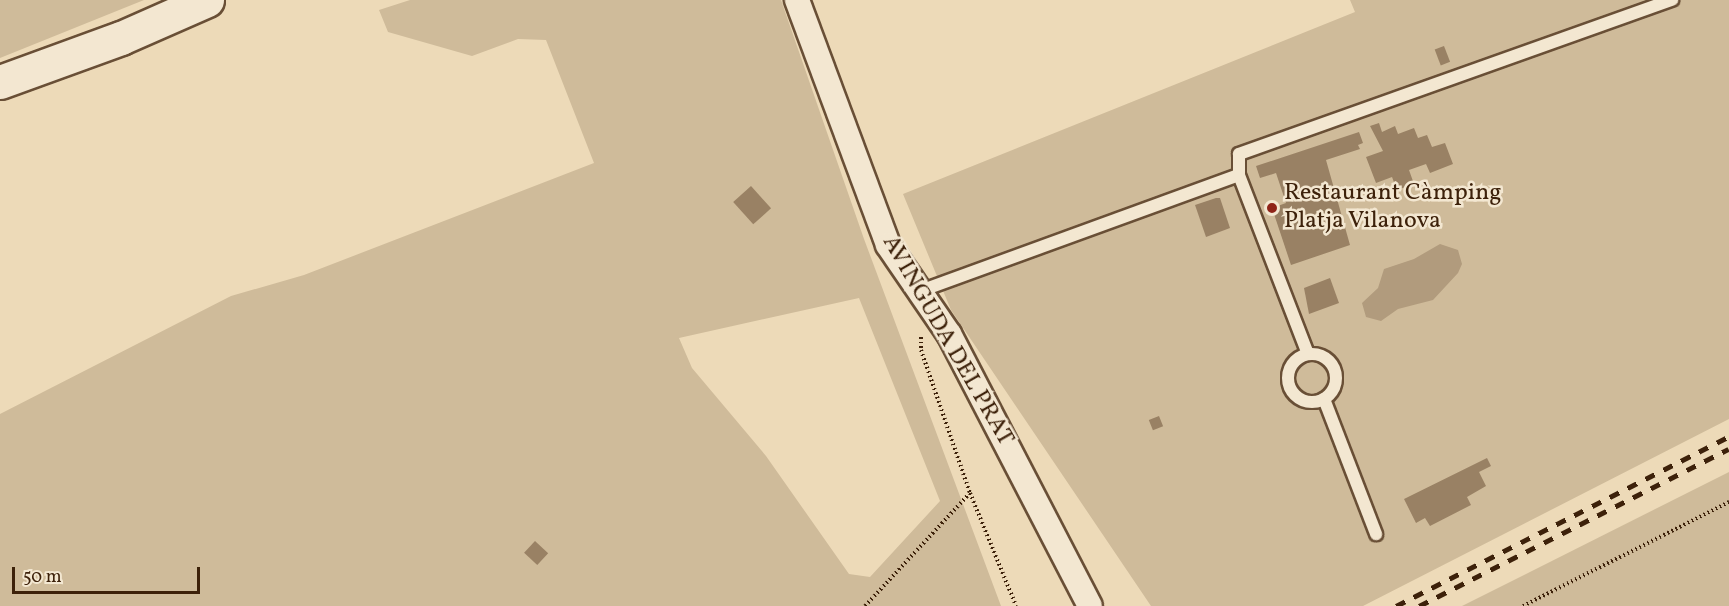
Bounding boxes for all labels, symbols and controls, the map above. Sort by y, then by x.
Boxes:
place label: Restaurant Càmping Platja Vilanova [1284,180,1501,236]
marker: Restaurant Càmping Platja Vilanova [1265,201,1279,215]
street label: AVINGUDA DEL PRAT [875,231,1019,451]
scale bar [15,555,202,593]
text: 50 m [23,565,62,590]

